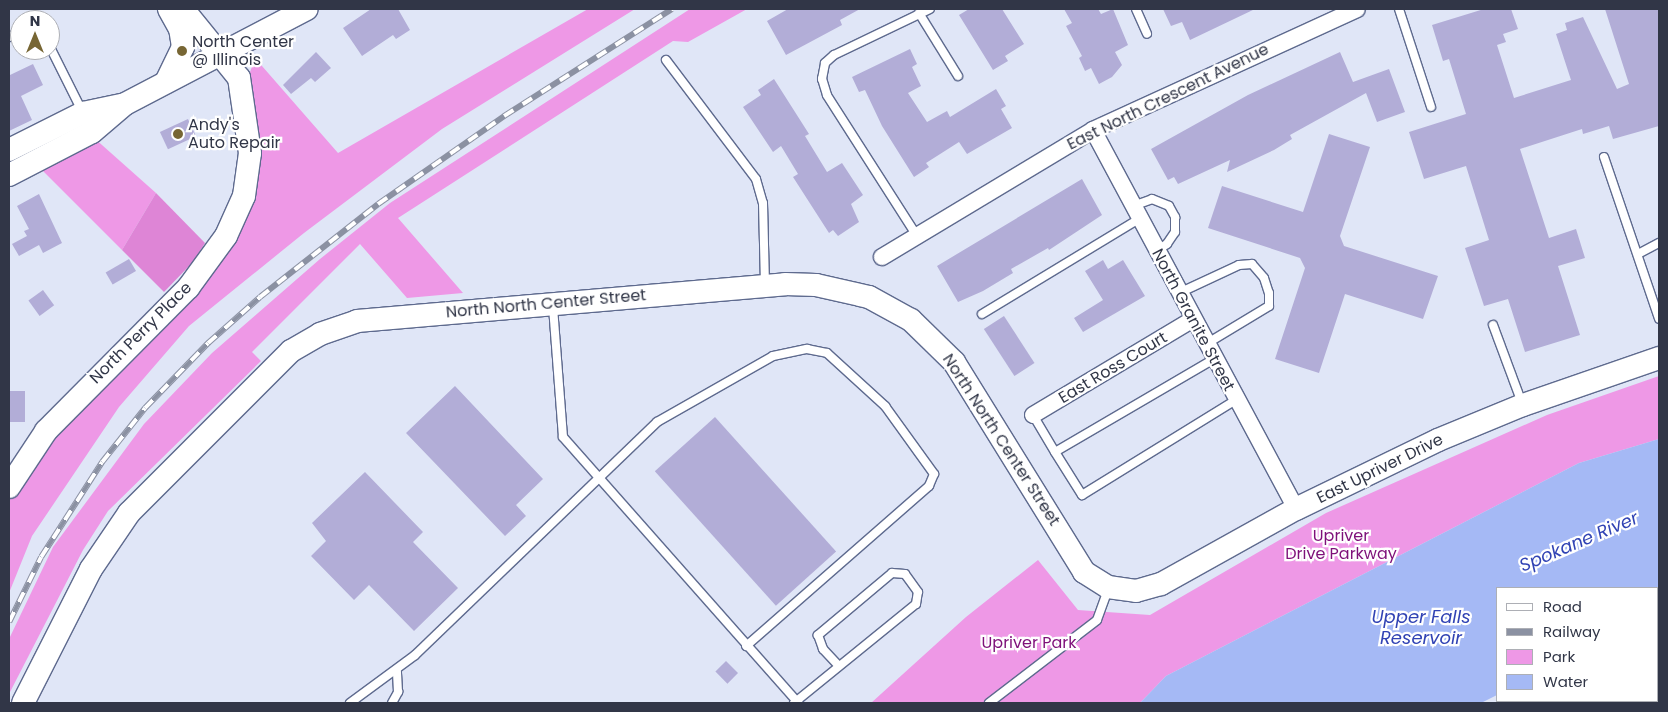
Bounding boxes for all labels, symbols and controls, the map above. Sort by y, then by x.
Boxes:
north arrow [10,10,60,60]
text: N [30,11,40,31]
place label: North Center @ Illinois [192,32,294,70]
street label: East North Crescent Avenue [1064,40,1272,154]
marker: North Center @ Illinois [176,45,188,57]
place label: Andy's Auto Repair [188,115,281,153]
marker: Andy's Auto Repair [172,128,184,140]
street label: North Granite Street [1147,246,1239,394]
street label: North Perry Place [86,278,196,388]
street label: North North Center Street [445,286,647,322]
street label: East Ross Court [1055,328,1171,408]
street label: North North Center Street [938,351,1064,529]
street label: East Upriver Drive [1314,430,1446,508]
water label: Spokane River [1516,507,1642,577]
park label: Upriver Drive Parkway [1285,526,1397,564]
legend [1496,587,1658,702]
text: Road [1543,596,1582,617]
water label: Upper Falls Reservoir [1371,607,1471,650]
text: Railway [1543,621,1601,642]
park label: Upriver Park [982,633,1076,653]
text: Park [1543,646,1575,667]
text: Water [1543,671,1588,692]

